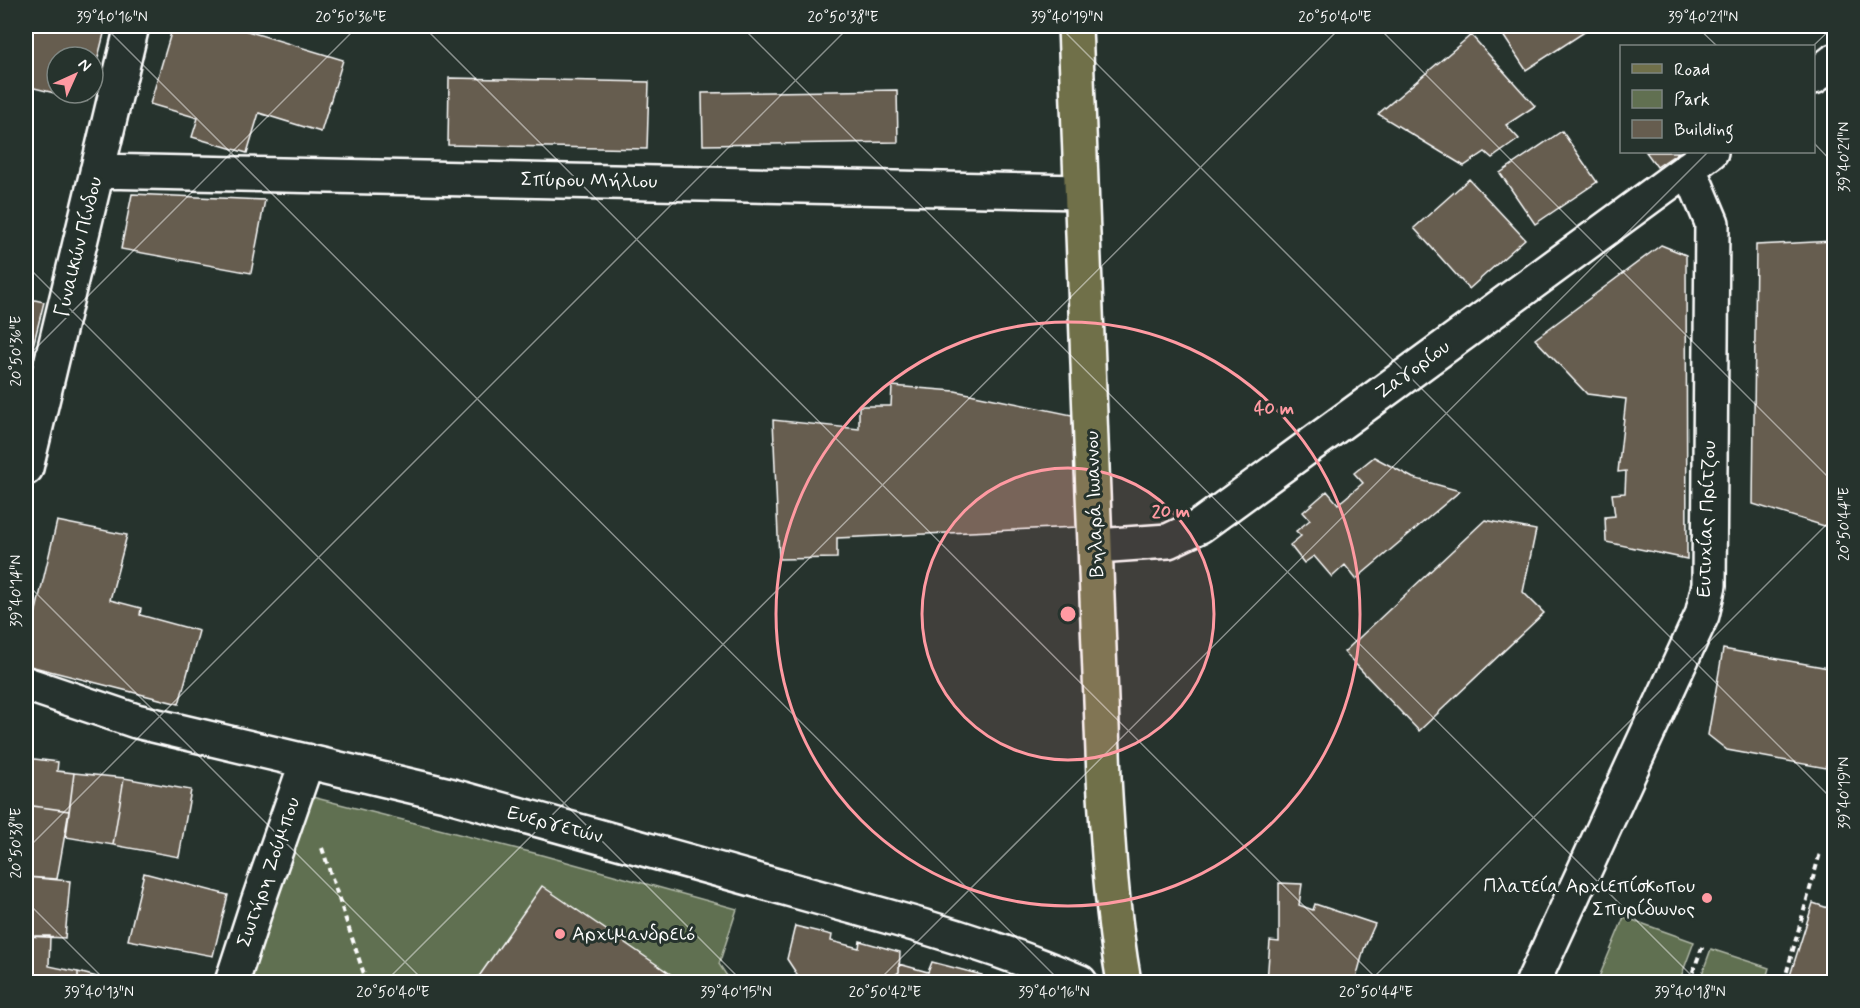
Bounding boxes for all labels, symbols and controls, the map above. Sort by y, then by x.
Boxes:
text: 39°40'16"N [76,8,148,28]
text: 20°50'36"E [315,8,387,28]
text: 20°50'38"E [808,8,879,28]
text: 39°40'19"N [1031,8,1103,28]
text: 20°50'40"E [1298,8,1372,28]
text: 39°40'21"N [1668,8,1738,28]
north arrow [45,45,105,105]
legend [1620,45,1815,153]
text: N [73,54,96,77]
text: Road [1674,58,1710,82]
text: Park [1674,88,1710,112]
text: Building [1674,118,1734,144]
text: 39°40'21"N [1835,122,1855,192]
street label: Σπύρου Μήλιου [520,166,658,196]
street label: Γυναικών Πίνδου [49,174,109,320]
text: 20°50'36"E [7,315,27,387]
street label: Ζαγορίου [1370,334,1456,406]
text: 40 m [1254,397,1294,421]
street label: Βηλαρά Ιωαννου [1079,430,1111,578]
street label: Ευτυχίας Πρίτζου [1691,440,1723,598]
text: 20°50'44"E [1835,487,1855,561]
text: 20 m [1152,500,1190,524]
text: 39°40'14"N [7,555,27,627]
centre of rings [1058,604,1078,624]
text: 39°40'19"N [1835,757,1855,829]
street label: Σωτήρη Ζούμπου [231,793,307,951]
street label: Ευεργετών [504,799,606,851]
text: 20°50'38"E [7,807,27,878]
place label: Πλατεία Αρχιεπίσκοπου Σπυρίδωνος [1483,873,1695,923]
marker: Πλατεία Αρχιεπίσκοπου Σπυρίδωνος [1700,891,1714,905]
place label: Αρχιμανδρειό [572,921,695,948]
marker: Αρχιμανδρειό [553,927,567,941]
text: 39°40'13"N [64,983,134,1003]
text: 20°50'40"E [356,983,430,1003]
text: 39°40'15"N [700,983,772,1003]
text: 20°50'42"E [849,983,922,1003]
text: 39°40'16"N [1018,983,1090,1003]
text: 20°50'44"E [1339,983,1413,1003]
text: 39°40'18"N [1654,983,1726,1003]

